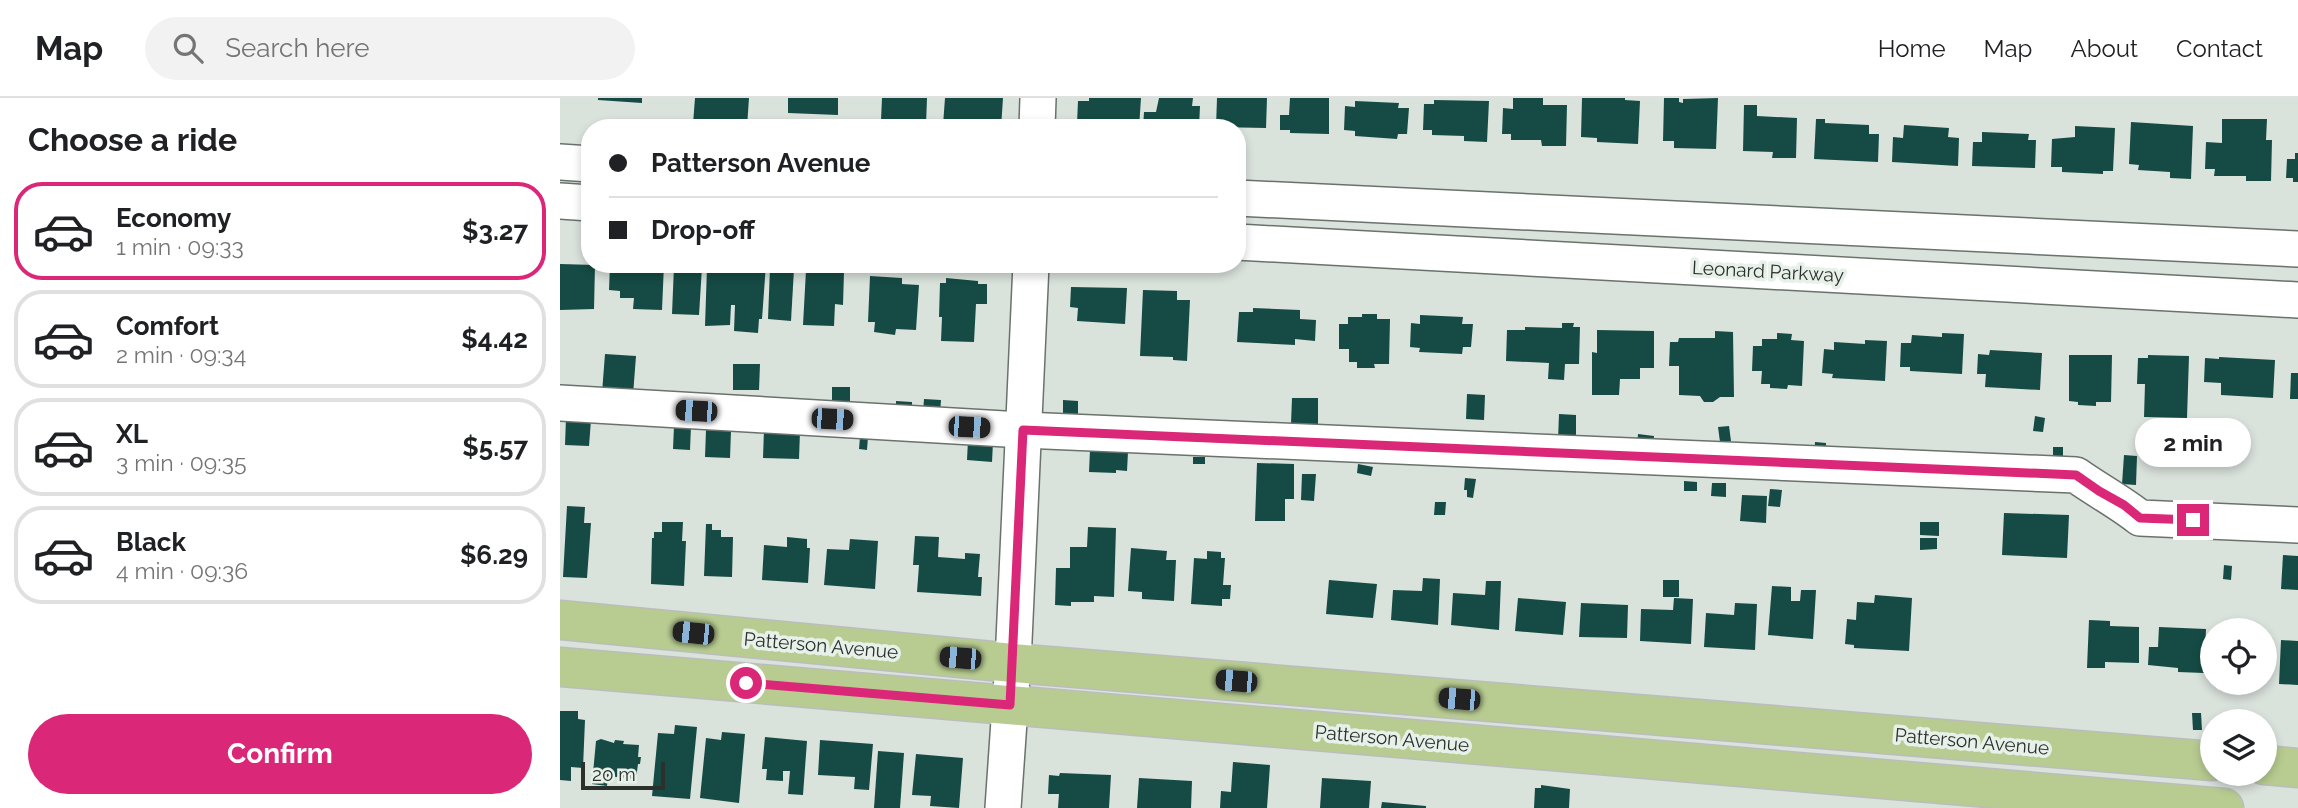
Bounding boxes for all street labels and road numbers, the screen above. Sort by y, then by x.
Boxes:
street label: Leonard Parkway [1691,256,1845,286]
street label: Patterson Avenue [743,627,899,663]
street label: Patterson Avenue [1314,720,1470,756]
street label: Patterson Avenue [1894,723,2050,759]

